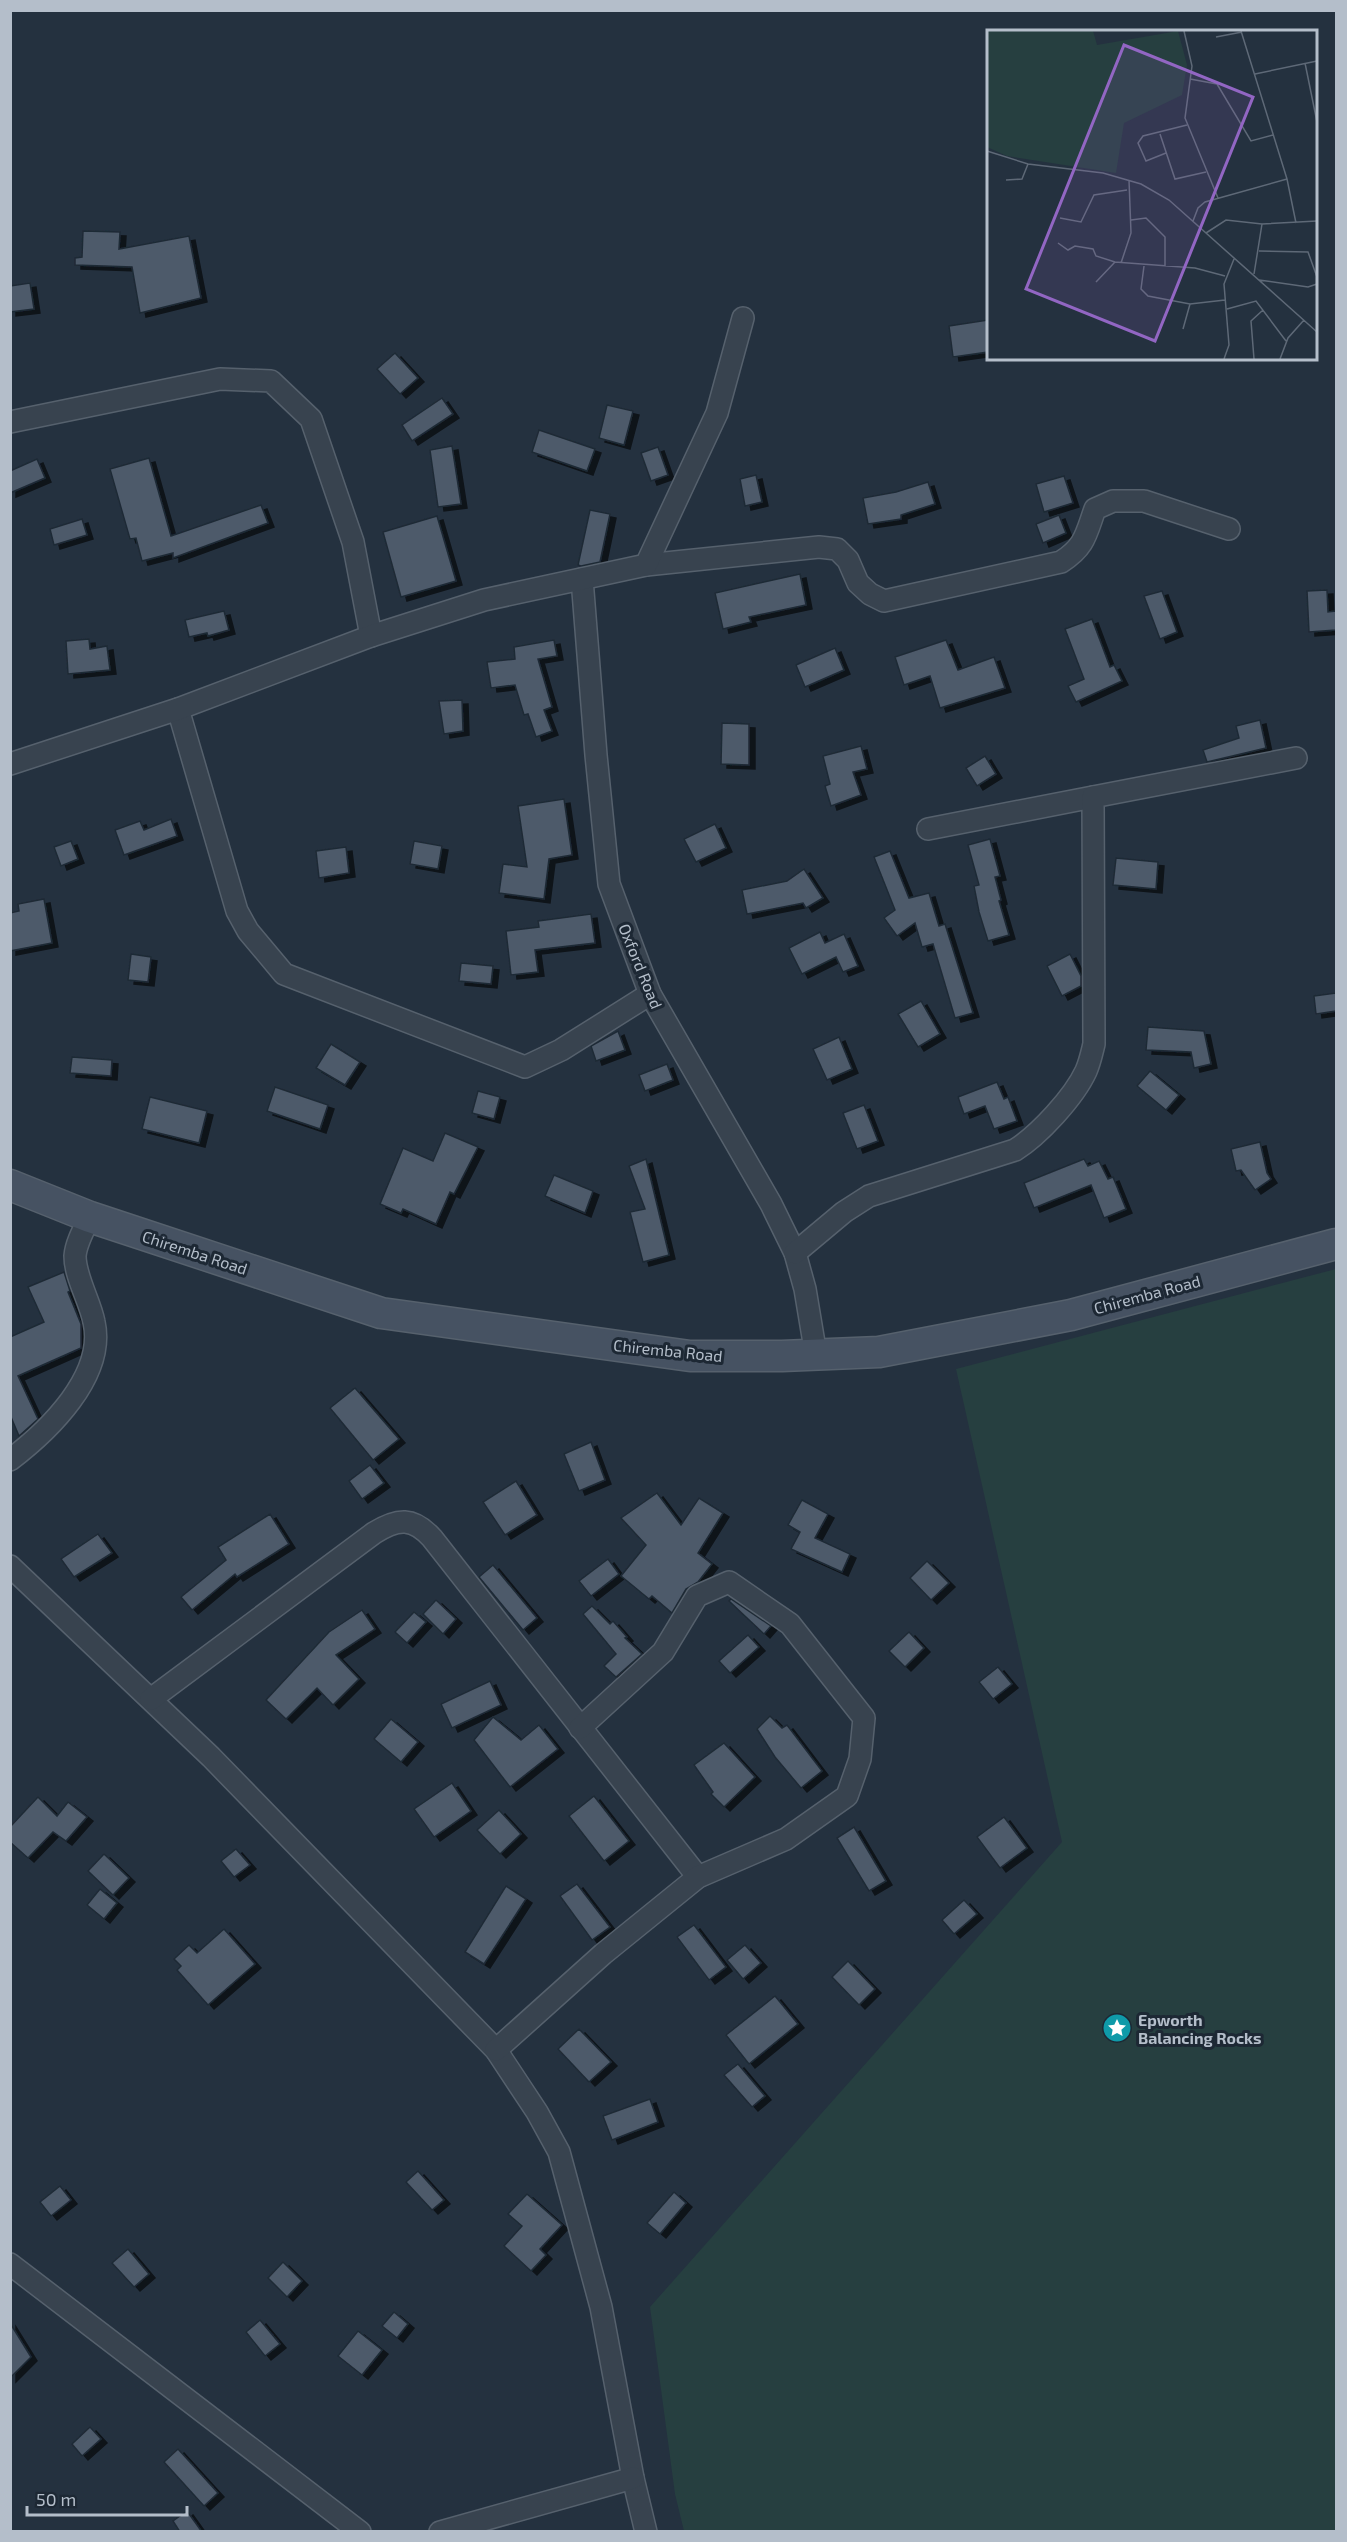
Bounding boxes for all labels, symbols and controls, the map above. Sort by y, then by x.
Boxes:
inset map [987,30,1317,360]
street label: Oxford Road [615,921,667,1011]
street label: Chiremba Road [140,1226,250,1278]
street label: Chiremba Road [1092,1271,1202,1317]
street label: Chiremba Road [613,1335,723,1365]
place label: Epworth Balancing Rocks [1138,2010,1262,2047]
place icon: Epworth Balancing Rocks [1101,2012,1133,2044]
scale bar [27,2479,188,2517]
text: 50 m [36,2488,76,2510]

